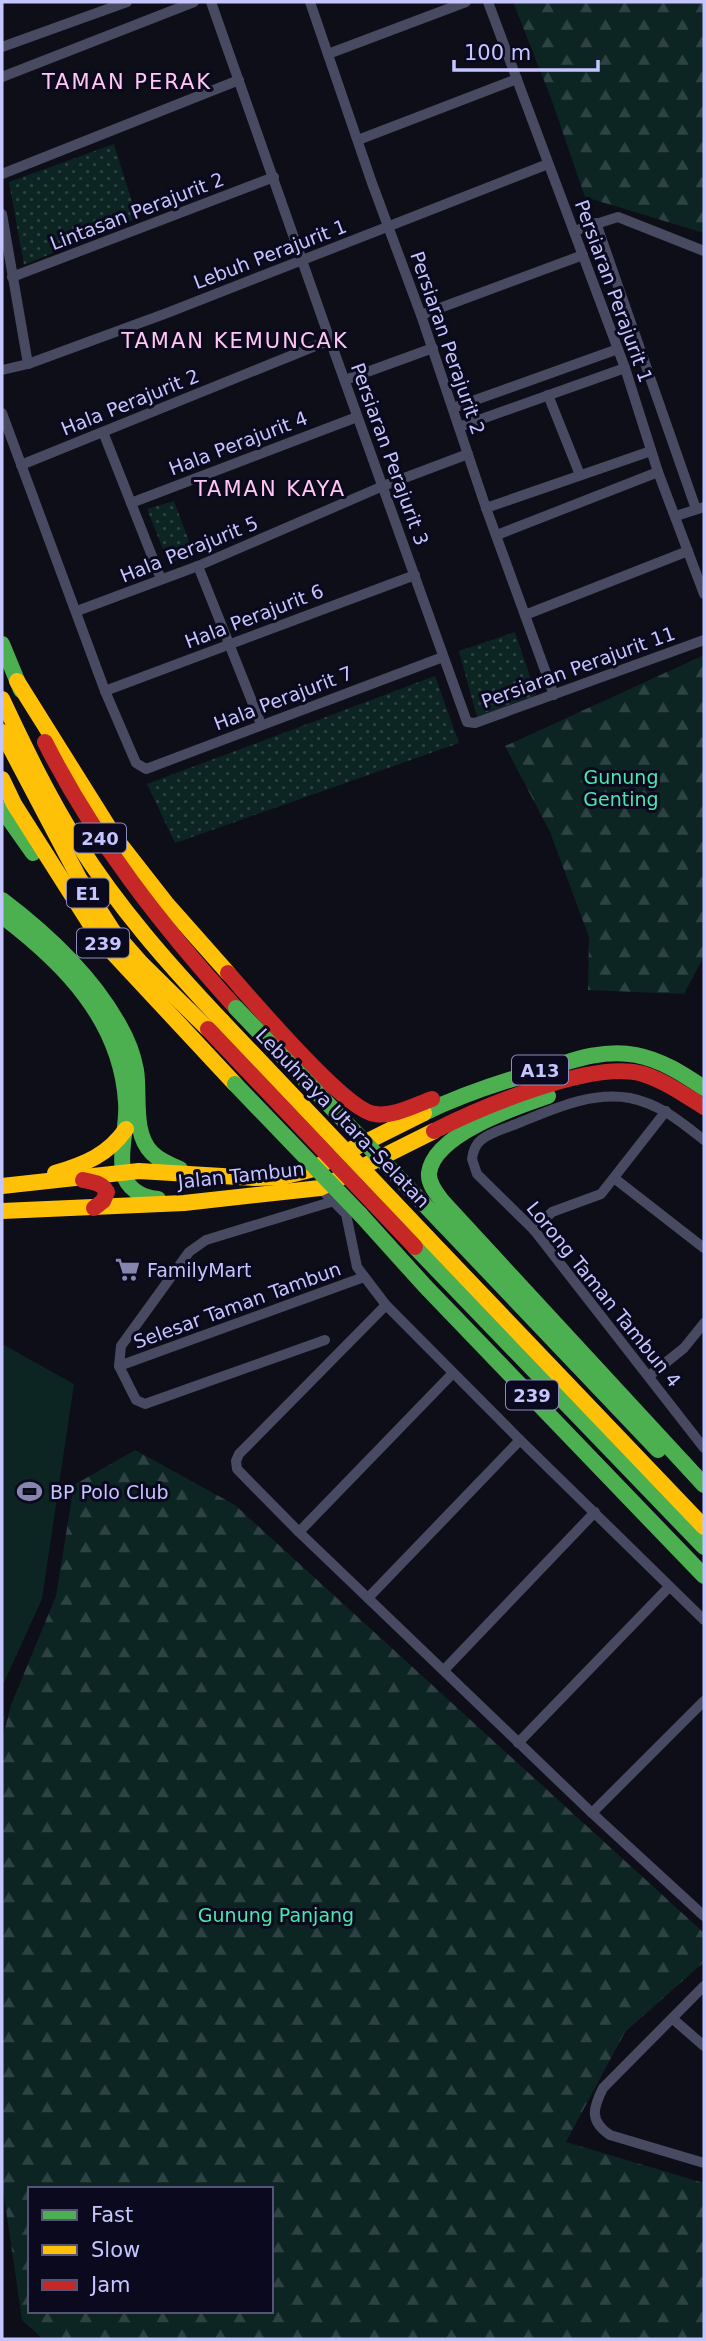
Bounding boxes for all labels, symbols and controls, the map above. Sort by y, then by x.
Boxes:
scale bar [454,28,598,72]
text: 100 m [464,41,531,65]
district label: TAMAN PERAK [41,70,212,94]
street label: Lintasan Perajurit 2 [47,168,227,254]
street label: Persiaran Perajurit 1 [571,197,657,385]
street label: Lebuh Perajurit 1 [190,215,350,293]
street label: Persiaran Perajurit 2 [406,248,490,438]
district label: TAMAN KEMUNCAK [120,329,349,353]
street label: Persiaran Perajurit 3 [347,360,433,548]
street label: Hala Perajurit 2 [58,364,202,440]
street label: Hala Perajurit 4 [166,406,310,480]
district label: TAMAN KAYA [193,477,346,501]
street label: Hala Perajurit 5 [117,511,261,587]
street label: Hala Perajurit 6 [182,579,326,653]
street label: Persiaran Perajurit 11 [478,622,678,712]
street label: Hala Perajurit 7 [211,661,355,735]
park label: Gunung Genting [583,766,659,810]
road number: 240 [74,824,126,852]
road number: E1 [67,878,109,908]
road number: 239 [77,928,129,958]
street label: Lebuhraya Utara–Selatan [252,1024,434,1212]
road number: A13 [512,1056,568,1084]
street label: Jalan Tambun [176,1157,305,1193]
street label: Lorong Taman Tambun 4 [522,1197,686,1391]
supermarket icon: FamilyMart [113,1256,141,1284]
street label: Selesar Taman Tambun [130,1257,344,1353]
place label: FamilyMart [147,1259,251,1281]
road number: 239 [506,1380,558,1410]
sports icon: BP Polo Club [16,1478,44,1506]
place label: BP Polo Club [50,1481,169,1503]
park label: Gunung Panjang [198,1904,354,1926]
legend [28,2187,273,2313]
text: Fast [91,2203,133,2227]
text: Slow [91,2238,140,2262]
text: Jam [89,2273,131,2297]

